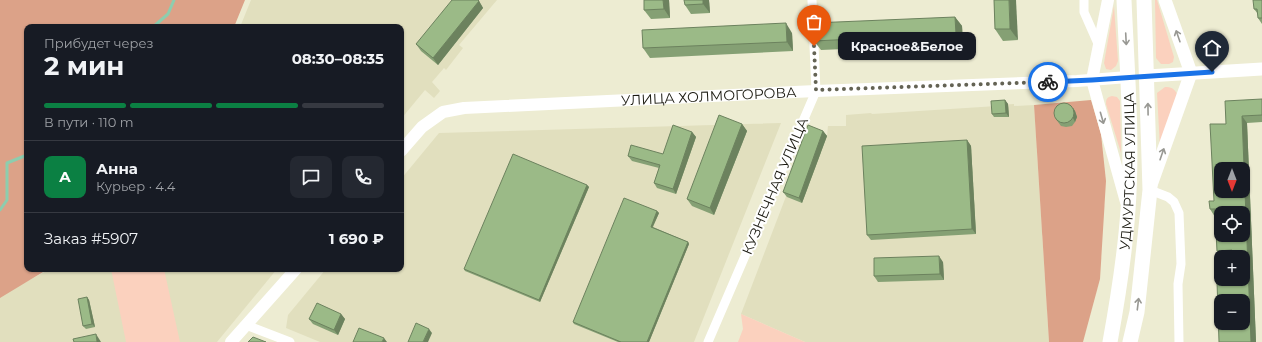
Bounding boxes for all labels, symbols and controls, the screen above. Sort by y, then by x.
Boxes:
pin [797,5,831,46]
icon: bag [803,11,825,33]
one-way arrow [1174,30,1181,43]
pin [1195,31,1229,72]
callout: Красное&Белое [838,32,976,60]
one-way arrow [1122,32,1130,45]
text: Прибудет через [44,35,153,51]
icon: home [1201,37,1223,59]
text: Красное&Белое [851,38,963,54]
text: 08:30–08:35 [292,49,384,68]
text: 2 мин [44,50,124,82]
courier [1028,62,1068,102]
icon: bike [1037,71,1059,93]
street label: УЛИЦА ХОЛМОГОРОВА [621,83,797,109]
street label: УДМУРТСКАЯ УЛИЦА [1115,92,1139,251]
one-way arrow [1144,103,1152,116]
one-way arrow [1099,111,1106,124]
text: В пути · 110 m [44,114,134,130]
street label: КУЗНЕЧНАЯ УЛИЦА [738,114,812,257]
one-way arrow [1159,148,1167,160]
button: chat [290,156,332,198]
button: phone [342,156,384,198]
text: Анна [96,159,138,178]
north arrow [1214,162,1250,198]
map controls [1214,162,1250,330]
text: А [59,167,71,186]
text: Курьер · 4.4 [96,178,175,194]
button: locate [1214,206,1250,242]
text: Заказ #5907 [44,229,138,248]
text: 1 690 ₽ [329,229,384,248]
button: + [1214,250,1250,286]
button: − [1214,294,1250,330]
one-way arrow [1134,298,1141,311]

